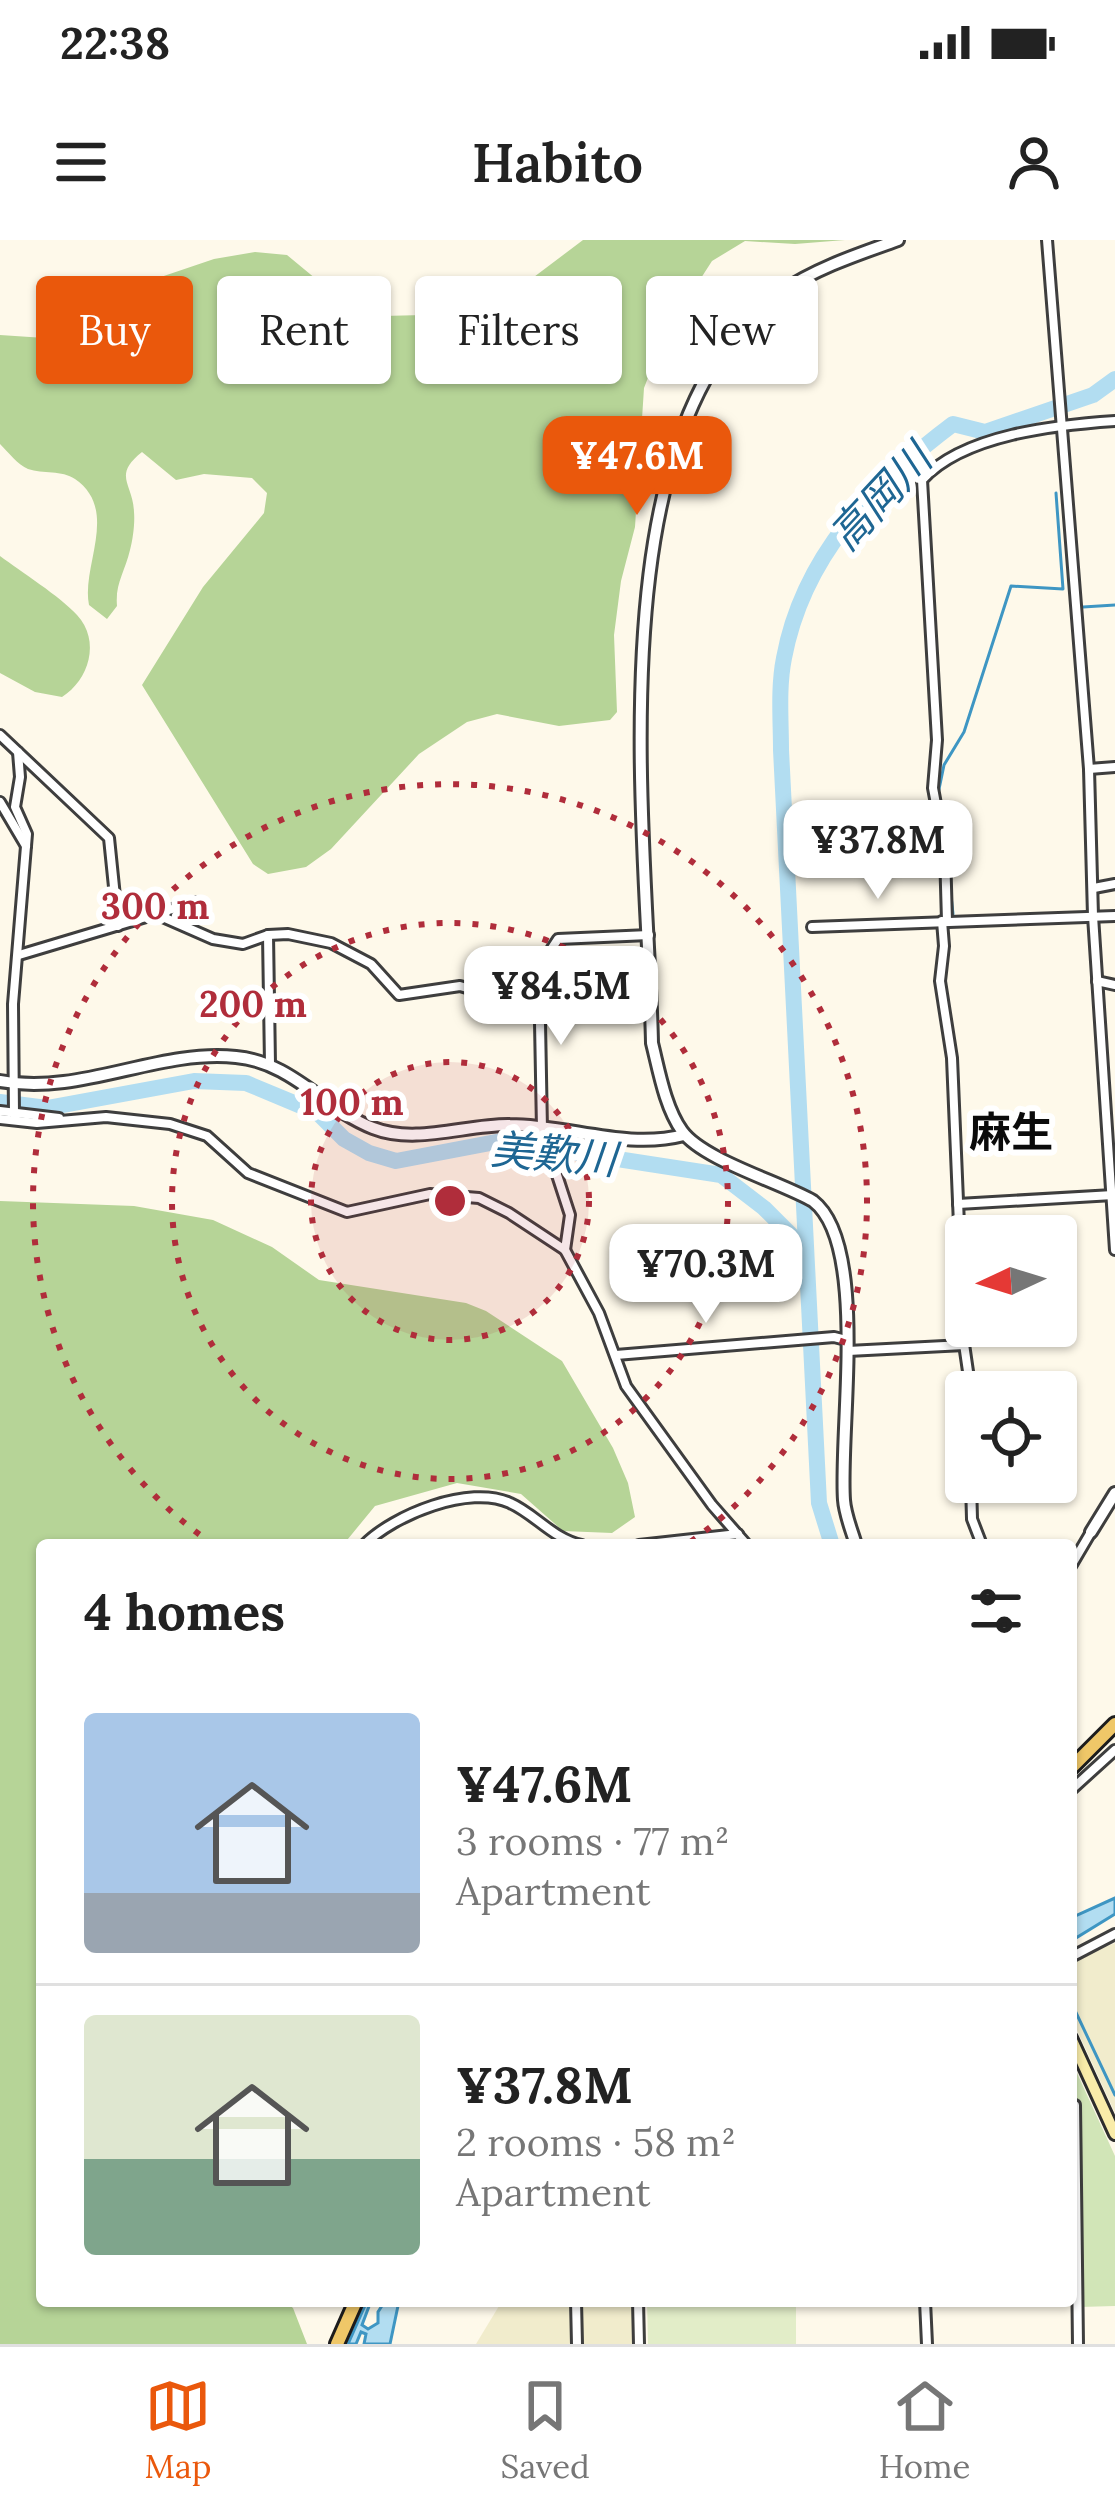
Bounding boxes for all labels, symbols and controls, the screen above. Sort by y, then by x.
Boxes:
text: 22:38 [60,14,170,71]
text: Habito [472,128,643,197]
icon: menu [48,129,114,195]
icon: person [1001,129,1067,195]
chip: Buy [36,276,193,384]
chip: Rent [217,276,391,384]
chip: Filters [415,276,622,384]
chip: New [646,276,818,384]
pin: ¥47.6M [539,416,735,518]
text: ¥47.6M [570,430,704,480]
water label: 高岡川 [817,430,945,561]
pin: ¥37.8M [780,800,976,902]
text: ¥37.8M [810,814,946,864]
text: 300 m [101,883,209,929]
pin: ¥84.5M [463,946,659,1048]
text: ¥84.5M [491,960,631,1010]
text: 200 m [199,981,307,1027]
text: 100 m [301,1079,404,1125]
district label: 麻生 [969,1105,1053,1159]
water label: 美歎川 [489,1122,623,1187]
centre of rings [429,1180,471,1222]
north arrow [945,1215,1077,1347]
map controls [945,1215,1077,1503]
pin: ¥70.3M [608,1224,804,1326]
text: ¥70.3M [636,1238,776,1288]
button: locate [945,1371,1077,1503]
icon: filters [963,1578,1029,1644]
text: 4 homes [84,1579,285,1644]
text: ¥47.6M [456,1751,632,1816]
icon: home [180,1761,324,1905]
text: 3 rooms · 77 m² [456,1816,730,1866]
text: Apartment [456,1866,651,1916]
text: ¥37.8M [456,2052,633,2117]
icon: home [180,2063,324,2207]
text: 2 rooms · 58 m² [456,2117,736,2167]
text: Apartment [456,2167,651,2217]
tab: Map [144,2373,212,2487]
tab: Saved [500,2373,590,2487]
tab: Home [879,2373,970,2487]

